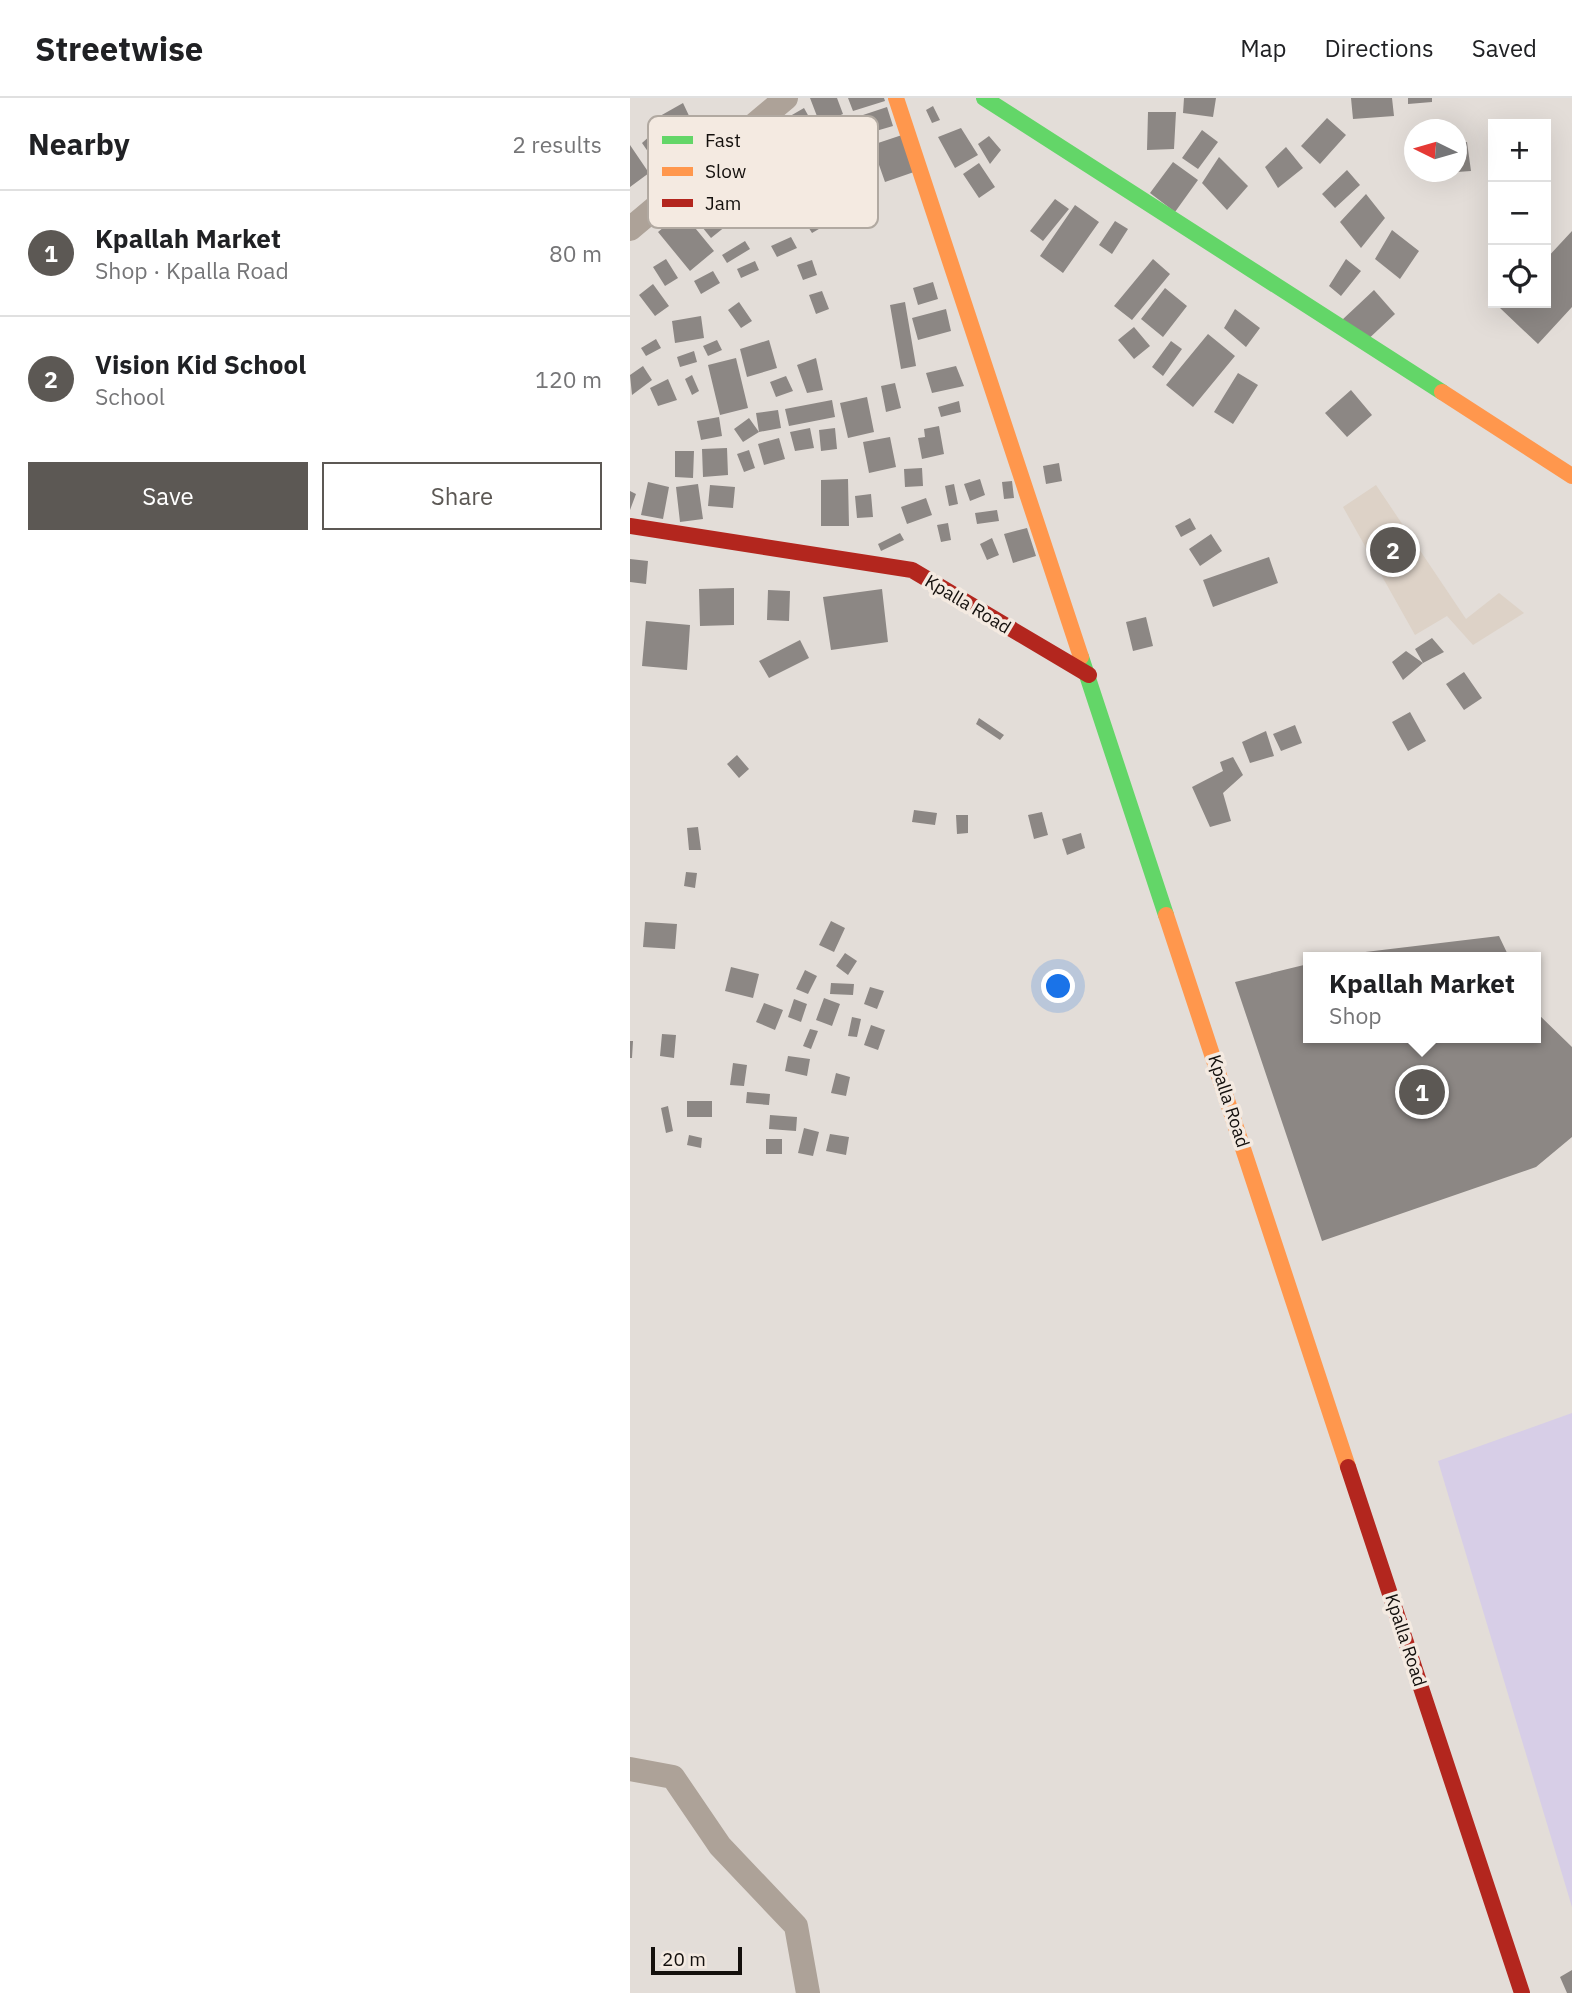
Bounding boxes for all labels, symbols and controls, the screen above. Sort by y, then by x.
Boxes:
text: Streetwise [35,27,203,70]
text: Map [1240,32,1286,64]
text: Directions [1324,32,1434,64]
text: Saved [1472,32,1537,64]
legend [648,116,878,228]
north arrow [1404,119,1467,182]
map controls [1488,119,1551,308]
button: + [1488,119,1551,182]
text: Nearby [28,124,130,163]
text: Fast [705,128,741,152]
text: 2 results [512,129,602,159]
text: Slow [705,159,746,183]
button: − [1488,182,1551,245]
text: Jam [705,191,741,215]
text: Kpallah Market [95,221,281,255]
text: 1 [44,238,58,268]
text: 80 m [549,238,602,268]
button: locate [1488,245,1551,308]
text: Shop · Kpalla Road [95,255,289,285]
text: Vision Kid School [95,347,306,381]
text: 2 [44,364,58,394]
text: 120 m [535,364,602,394]
text: School [95,381,165,411]
button: Save [28,462,308,530]
button: Share [322,462,602,530]
pin: 2 [1370,524,1416,576]
street label: Kpalla Road [921,569,1015,639]
popup [1303,952,1541,1043]
text: Kpallah Market [1329,966,1515,1000]
your location [1041,969,1075,1003]
text: Shop [1329,1000,1382,1030]
street label: Kpalla Road [1203,1052,1255,1150]
pin: 1 [1399,1066,1445,1118]
street label: Kpalla Road [1380,1591,1432,1689]
scale bar [651,1944,742,1976]
text: 20 m [662,1947,706,1971]

